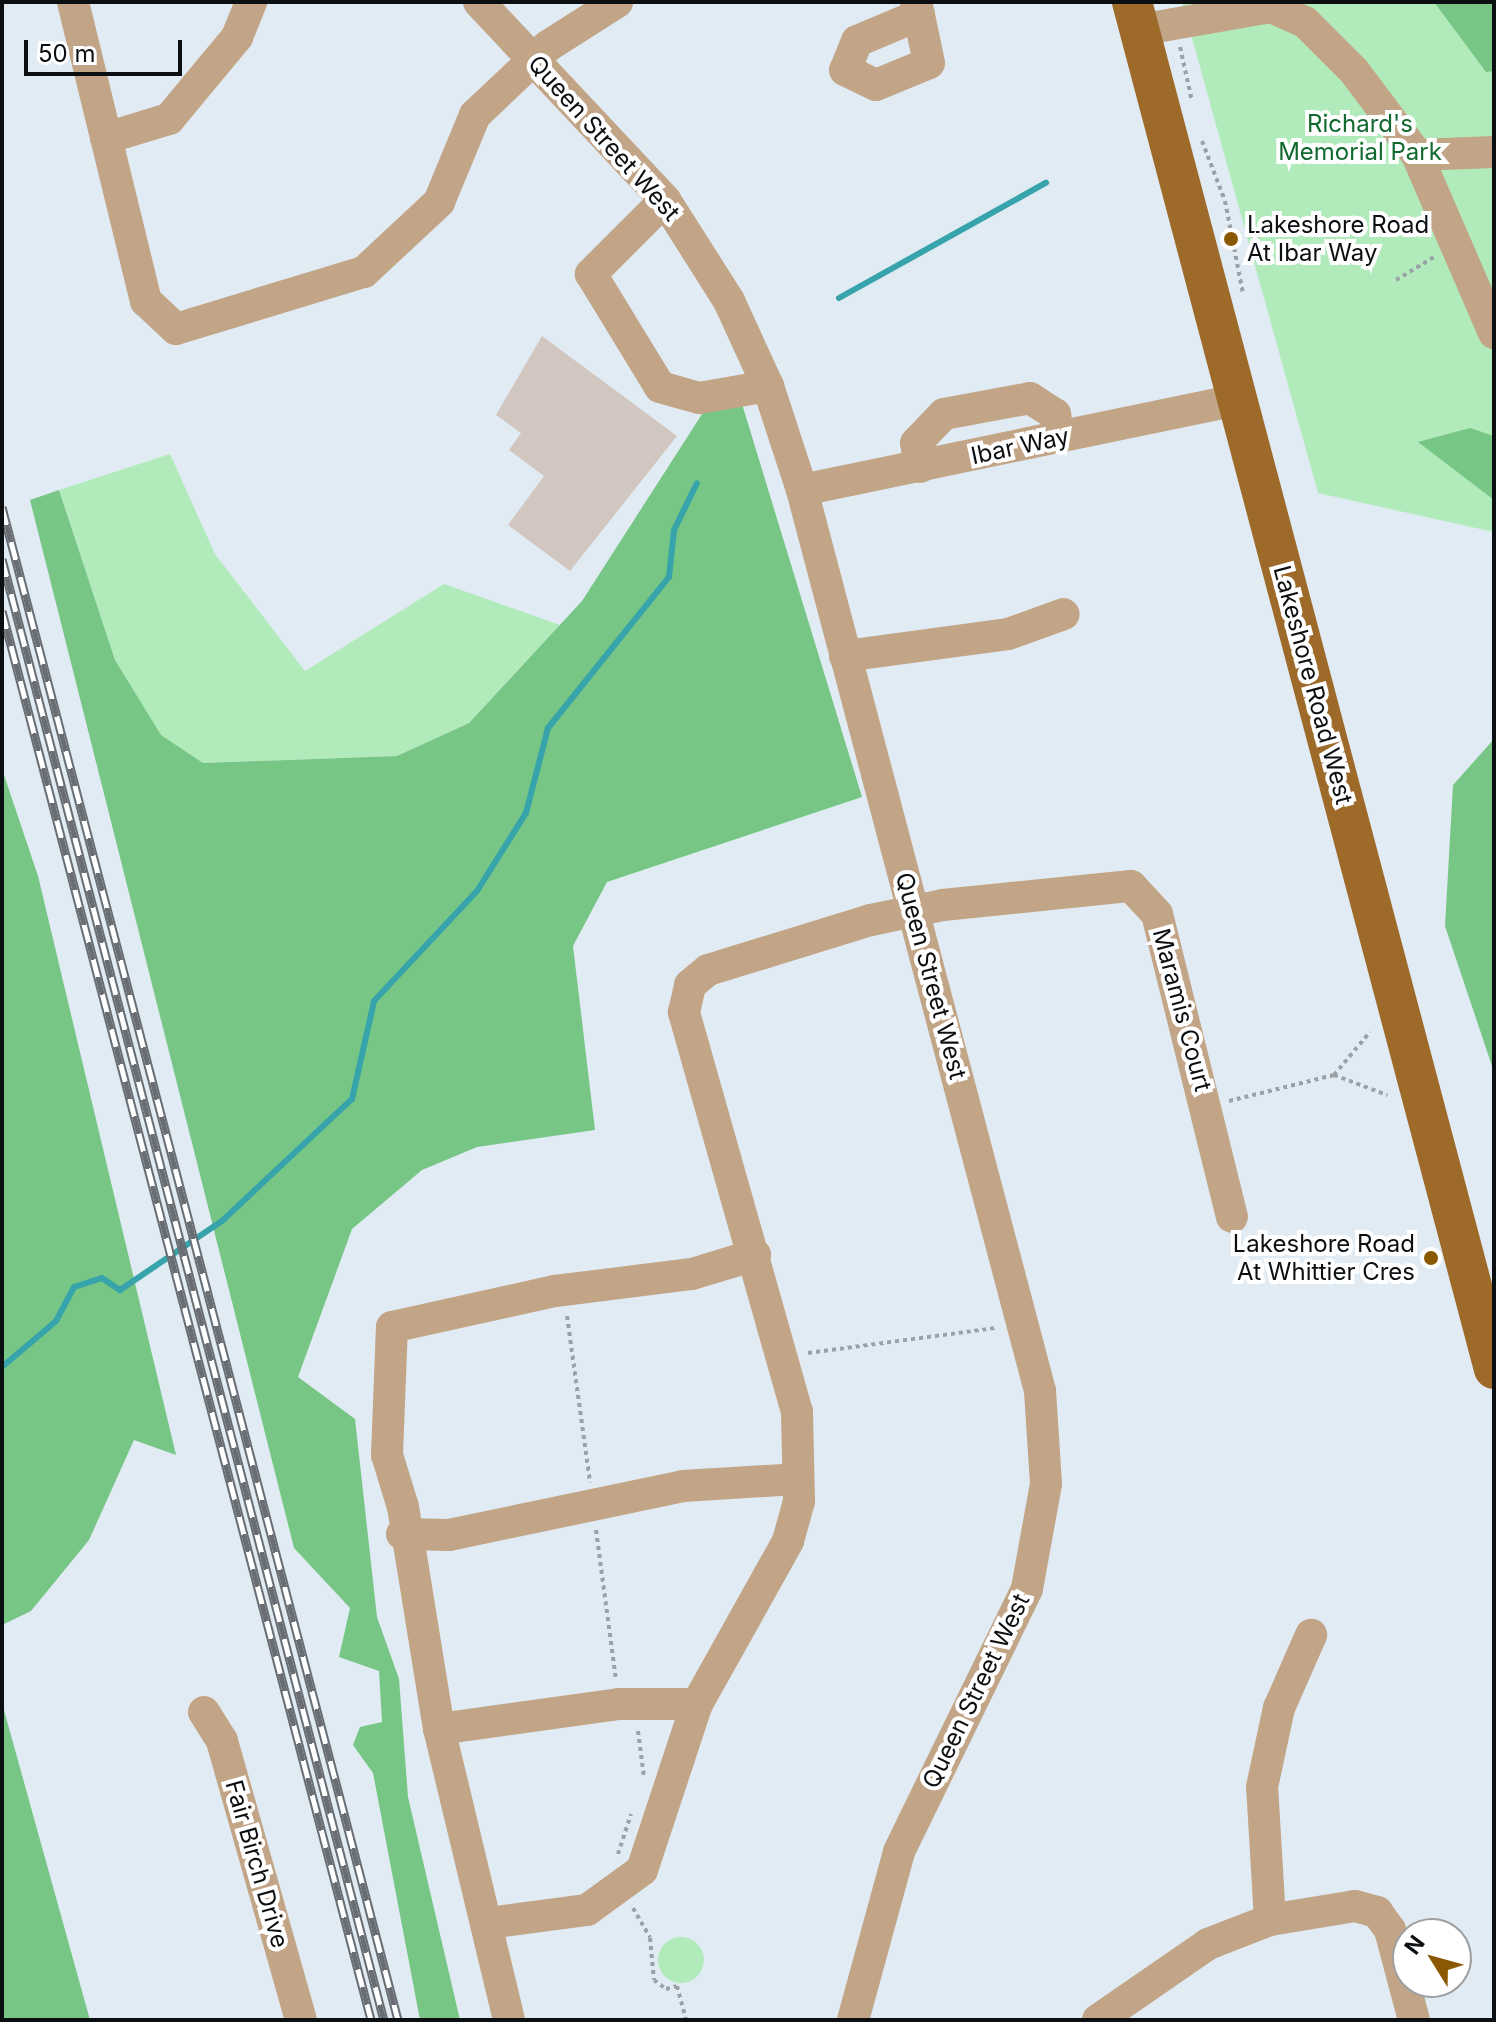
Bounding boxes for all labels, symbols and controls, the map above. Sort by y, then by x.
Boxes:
scale bar [28,24,186,74]
text: 50 m [38,39,96,68]
street label: Queen Street West [522,49,686,227]
park label: Richard's Memorial Park [1278,110,1442,166]
place label: Lakeshore Road At Ibar Way [1247,211,1429,267]
marker: Lakeshore Road At Ibar Way [1222,230,1240,248]
street label: Ibar Way [968,422,1072,470]
street label: Lakeshore Road West [1267,563,1359,807]
street label: Queen Street West [890,869,972,1083]
street label: Maramis Court [1146,925,1218,1095]
place label: Lakeshore Road At Whittier Cres [1233,1230,1415,1286]
marker: Lakeshore Road At Whittier Cres [1422,1249,1440,1267]
street label: Queen Street West [916,1589,1036,1793]
street label: Fair Birch Drive [219,1777,295,1951]
north arrow [1392,1918,1472,1998]
text: N [1399,1930,1430,1959]

